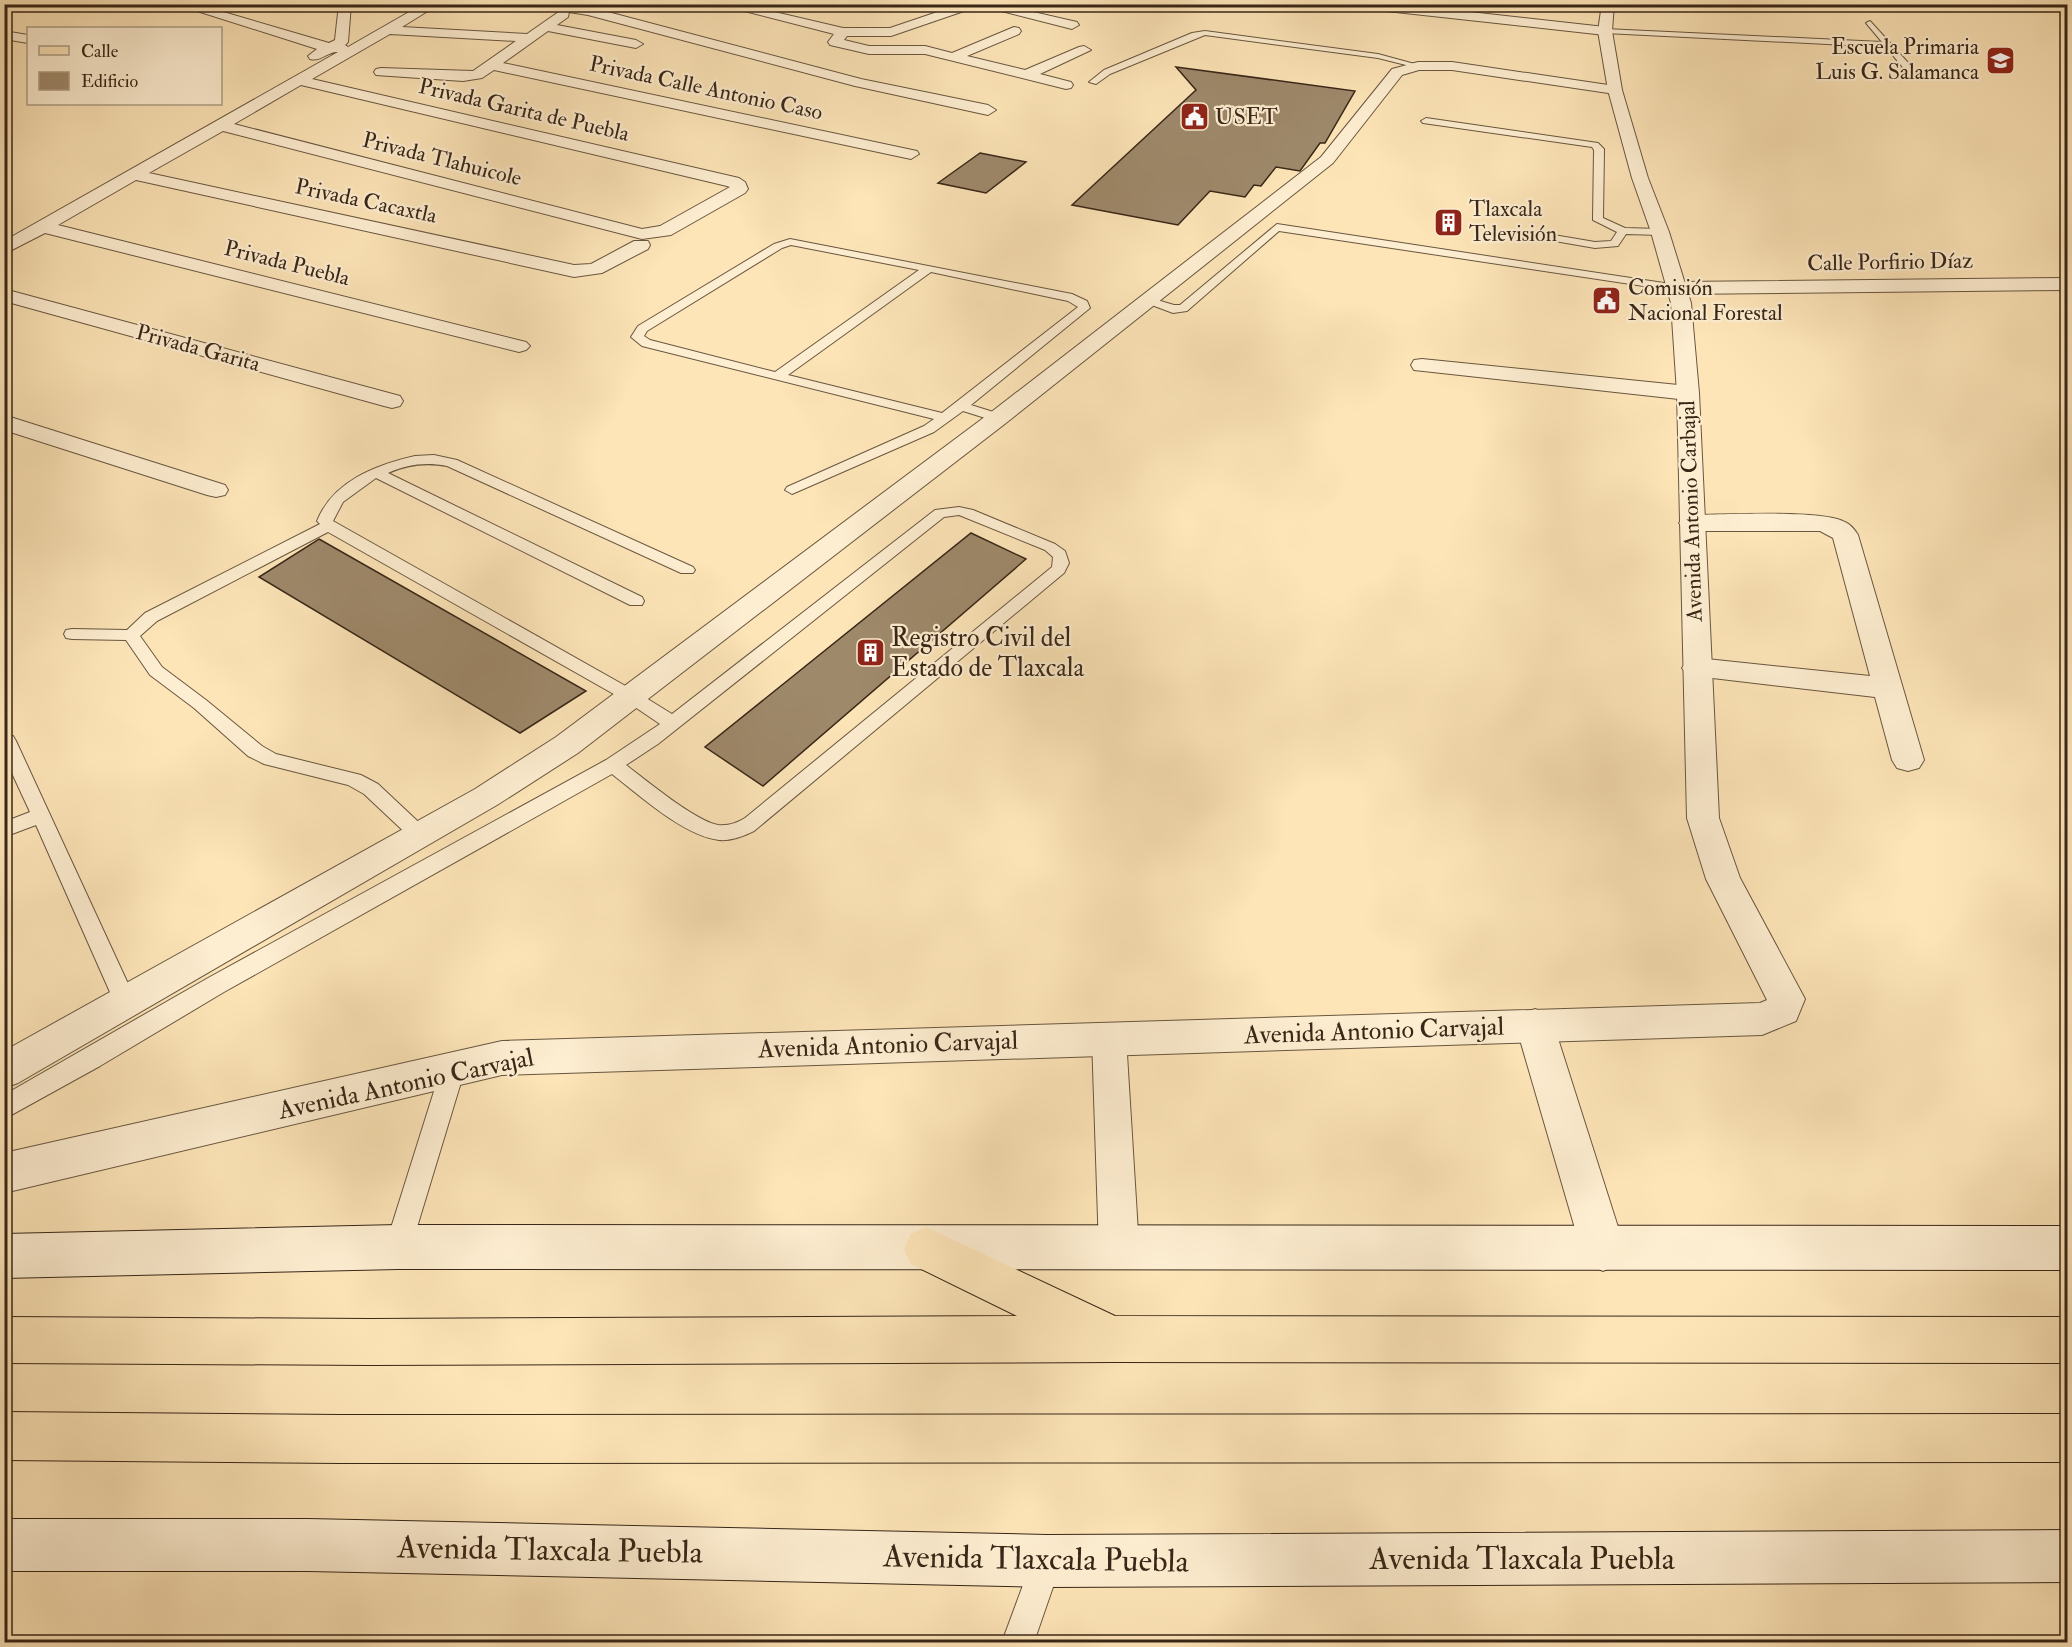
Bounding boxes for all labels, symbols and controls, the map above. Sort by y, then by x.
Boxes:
legend [27,27,222,105]
place label: Escuela Primaria Luis G. Salamanca [1815,33,1980,86]
text: Calle [81,40,119,63]
school or university icon: Escuela Primaria Luis G. Salamanca [1984,44,2016,76]
street label: Privada Calle Antonio Caso [587,50,825,126]
text: Edificio [81,70,138,93]
street label: Privada Garita de Puebla [416,72,633,148]
public building icon: USET [1178,101,1210,133]
place label: USET [1215,103,1279,131]
street label: Privada Tlahuicole [359,126,525,192]
street label: Privada Cacaxtla [293,172,440,230]
place label: Tlaxcala Televisión [1469,195,1557,248]
building icon: Tlaxcala Televisión [1432,206,1464,238]
street label: Privada Puebla [221,234,354,292]
street label: Calle Porfirio Díaz [1807,247,1974,277]
place label: Comisión Nacional Forestal [1628,274,1783,327]
public building icon: Comisión Nacional Forestal [1591,285,1623,317]
street label: Privada Garita [133,318,264,378]
street label: Avenida Antonio Carbajal [1673,399,1709,623]
place label: Registro Civil del Estado de Tlaxcala [891,622,1084,684]
building icon: Registro Civil del Estado de Tlaxcala [854,637,886,669]
street label: Avenida Antonio Carvajal [1242,1010,1505,1052]
street label: Avenida Antonio Carvajal [756,1024,1019,1066]
street label: Avenida Antonio Carvajal [274,1041,537,1127]
street label: Avenida Tlaxcala Puebla [396,1527,704,1573]
street label: Avenida Tlaxcala Puebla [882,1536,1190,1582]
street label: Avenida Tlaxcala Puebla [1368,1539,1676,1579]

